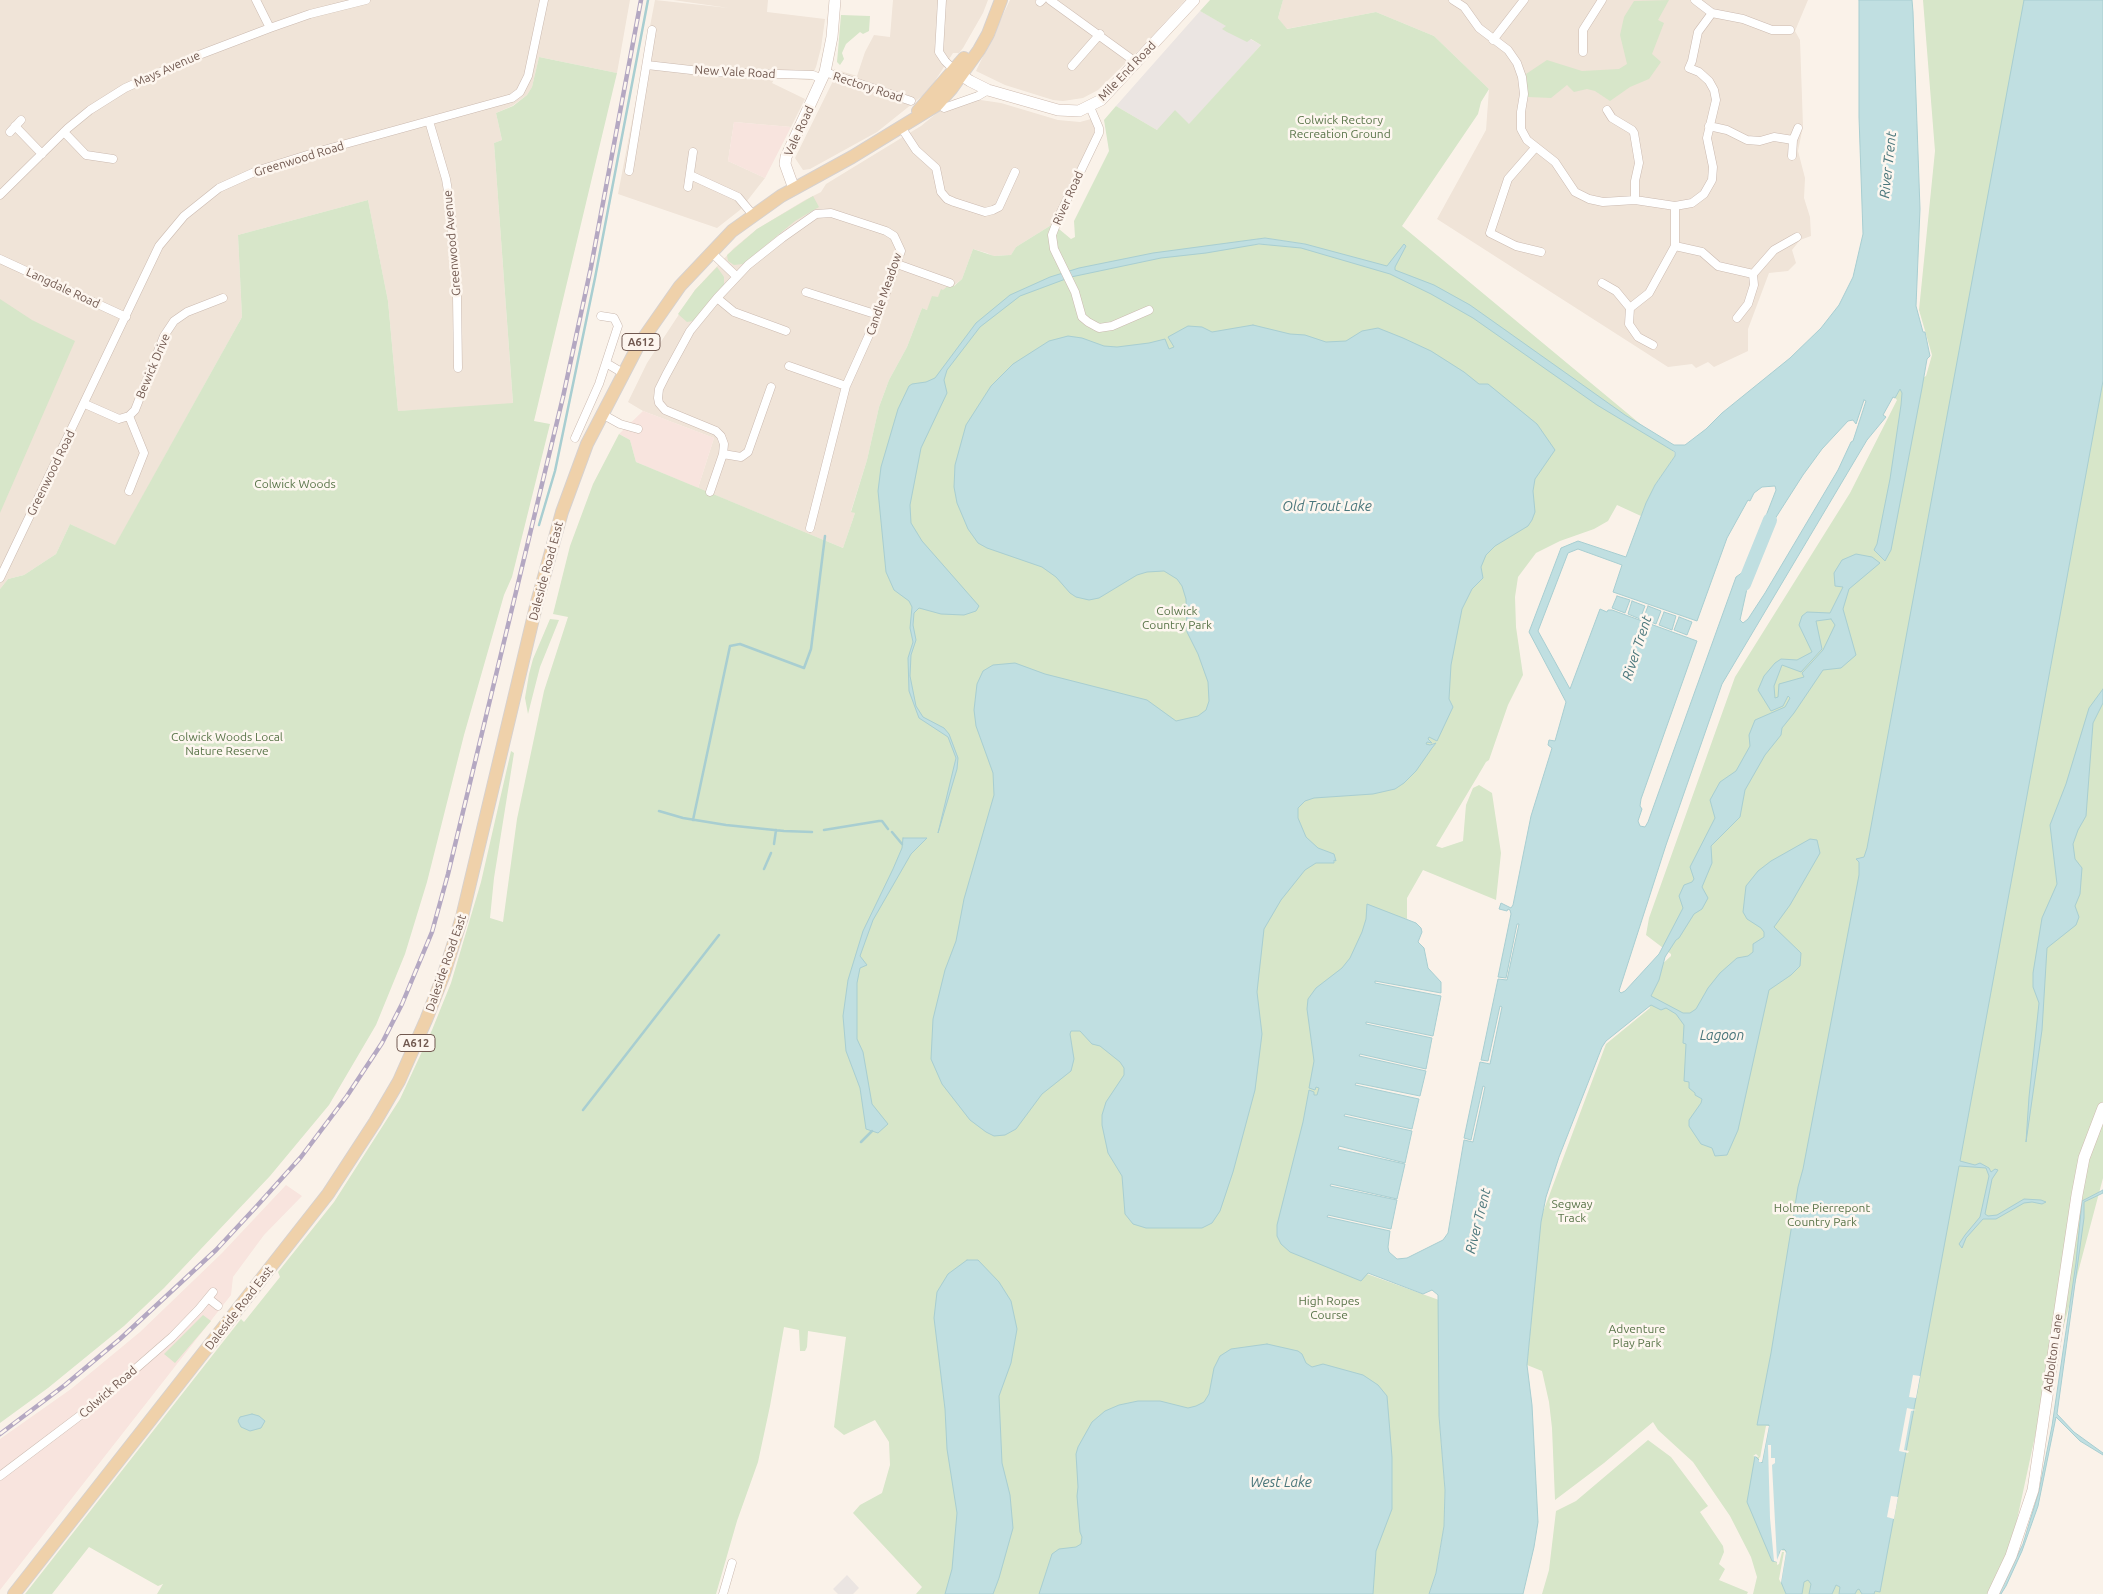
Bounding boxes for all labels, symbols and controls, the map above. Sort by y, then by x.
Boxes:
street label: Mile End Road [1095,38,1159,104]
street label: Mays Avenue [132,48,202,90]
street label: New Vale Road [694,63,776,81]
street label: Rectory Road [831,69,905,105]
street label: Vale Road [781,104,817,158]
park label: Colwick Rectory Recreation Ground [1289,113,1391,141]
water label: River Trent [1876,131,1900,199]
street label: Greenwood Road [252,138,346,180]
street label: River Road [1050,169,1086,227]
street label: Greenwood Avenue [440,190,464,296]
street label: Candle Meadow [863,251,905,337]
street label: Langdale Road [24,265,102,311]
street label: Bewick Drive [133,331,173,401]
road number: A612 [622,334,660,351]
street label: Greenwood Road [24,428,78,518]
park label: Colwick Woods [254,477,336,491]
water label: Old Trout Lake [1282,498,1372,514]
street label: Daleside Road East [526,520,566,622]
park label: Colwick Country Park [1142,604,1212,632]
water label: River Trent [1619,614,1655,682]
park label: Colwick Woods Local Nature Reserve [171,730,283,758]
street label: Daleside Road East [423,912,469,1014]
water label: Lagoon [1700,1027,1744,1043]
road number: A612 [397,1034,435,1052]
water label: River Trent [1462,1186,1494,1256]
park label: Segway Track [1551,1197,1593,1225]
park label: Holme Pierrepont Country Park [1774,1201,1870,1229]
street label: Daleside Road East [202,1263,276,1353]
park label: High Ropes Course [1298,1294,1360,1322]
street label: Adbolton Lane [2040,1313,2066,1393]
park label: Adventure Play Park [1609,1322,1665,1350]
street label: Colwick Road [76,1363,140,1421]
water label: West Lake [1250,1474,1312,1490]

